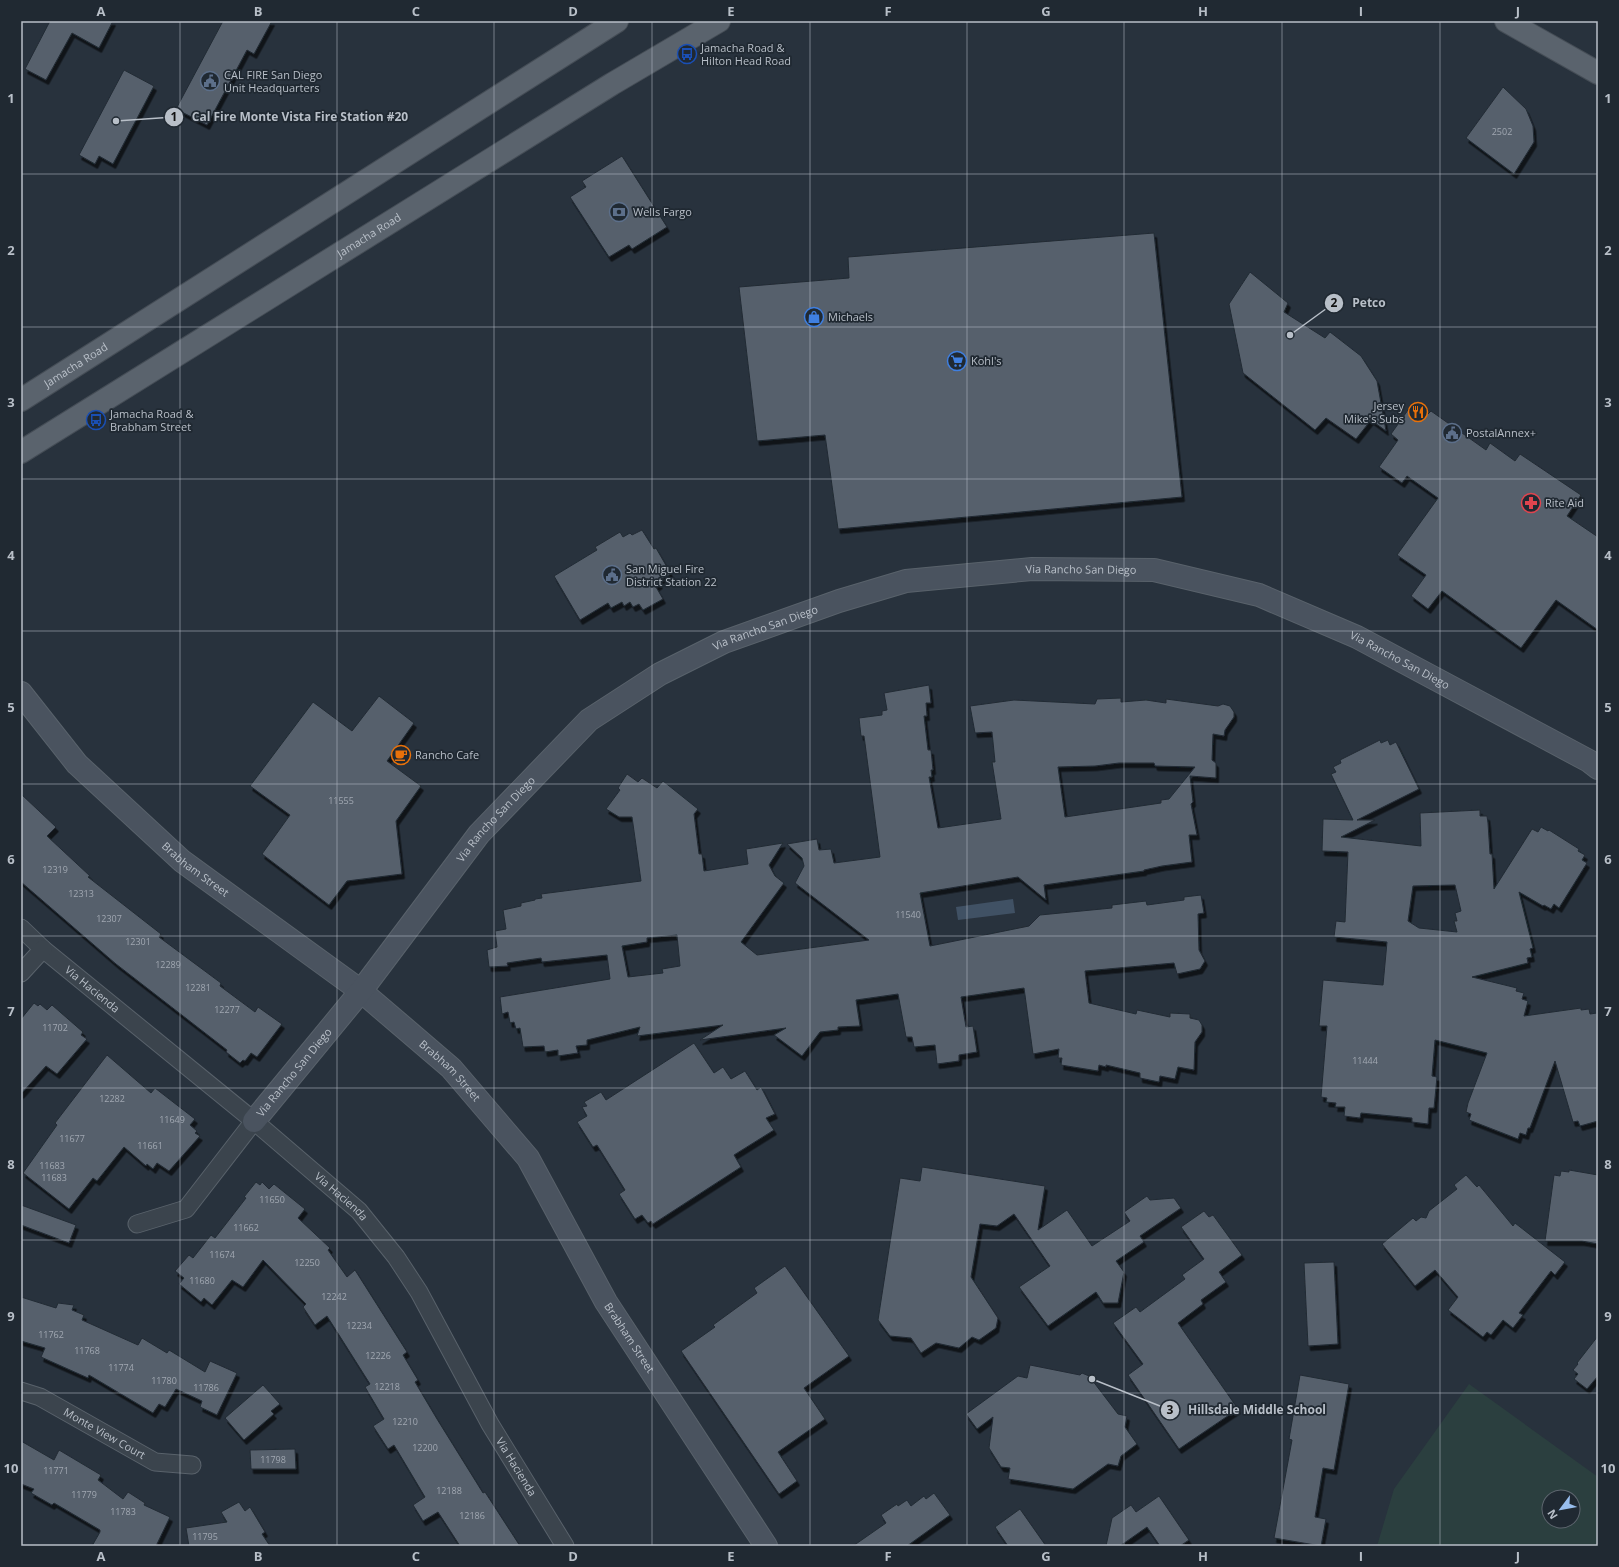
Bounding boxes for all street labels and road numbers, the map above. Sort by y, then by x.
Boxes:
street label: Jamacha Road [333,209,404,261]
street label: Jamacha Road [40,339,110,391]
street label: Via Rancho San Diego [1025,561,1137,577]
street label: Via Rancho San Diego [710,601,820,654]
street label: Via Rancho San Diego [1348,627,1453,692]
street label: Via Rancho San Diego [453,772,538,865]
street label: Brabham Street [159,838,232,900]
street label: Via Hacienda [62,962,123,1016]
street label: Via Rancho San Diego [253,1024,335,1120]
street label: Brabham Street [416,1036,484,1104]
street label: Via Hacienda [312,1168,372,1223]
street label: Brabham Street [601,1299,658,1376]
street label: Monte View Court [61,1404,148,1462]
street label: Via Hacienda [493,1434,541,1499]

